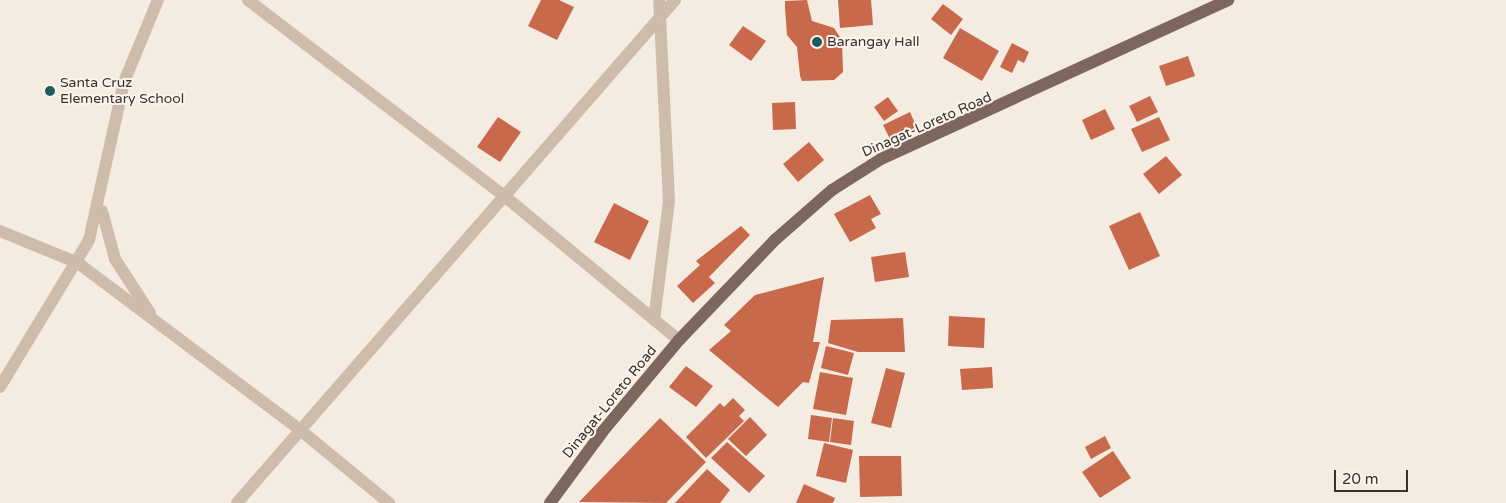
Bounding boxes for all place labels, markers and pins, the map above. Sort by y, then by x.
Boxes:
place label: Barangay Hall [827,34,919,50]
marker: Barangay Hall [811,36,823,48]
place label: Santa Cruz Elementary School [60,75,184,108]
marker: Santa Cruz Elementary School [44,85,56,97]

